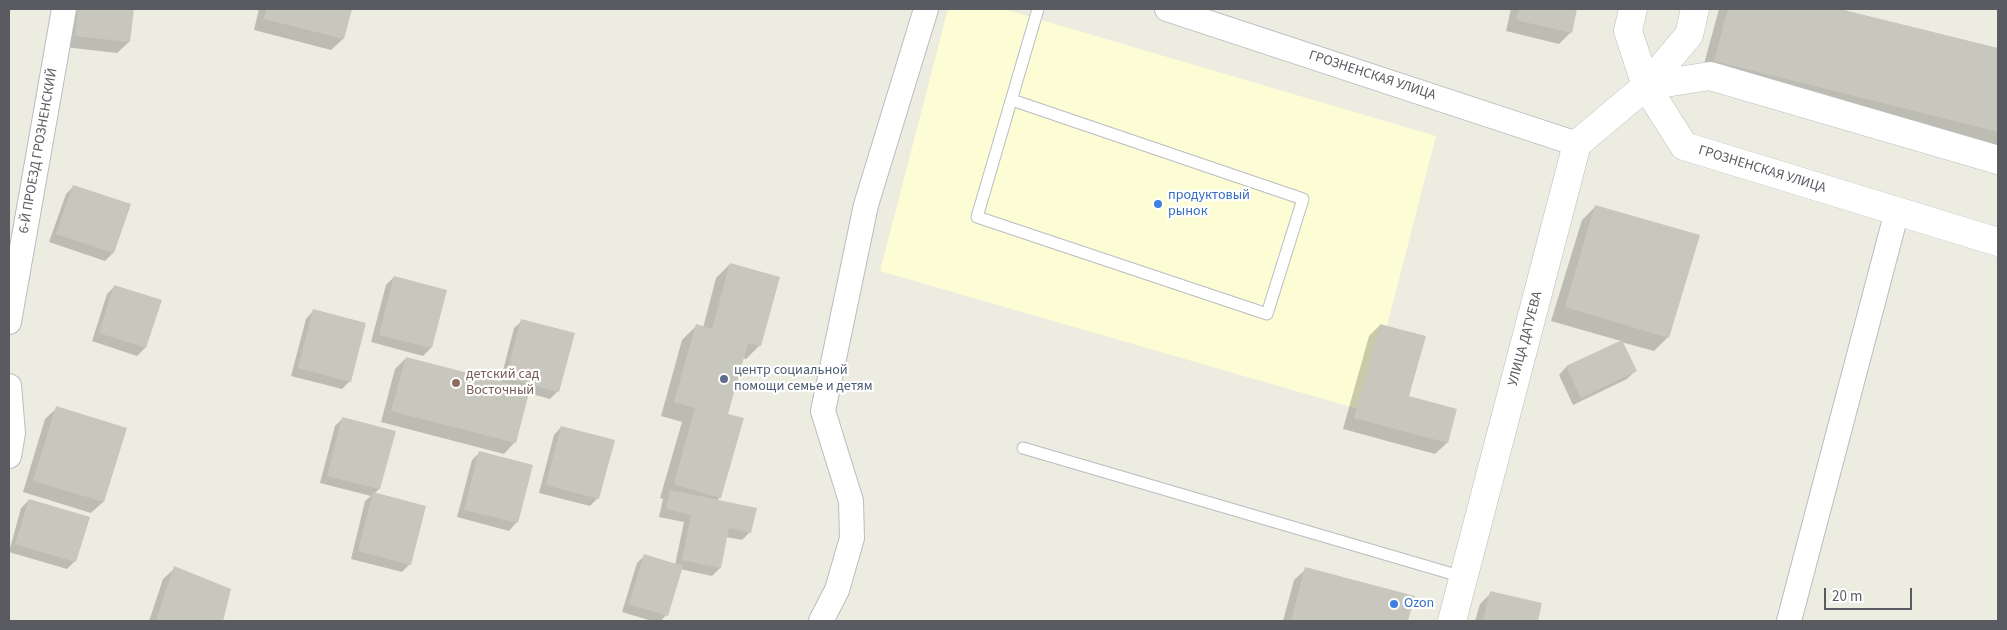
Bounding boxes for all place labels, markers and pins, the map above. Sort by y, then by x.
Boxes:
place label: продуктовый рынок [1168,188,1250,220]
marker: продуктовый рынок [1152,198,1164,210]
place label: центр социальной помощи семье и детям [734,363,873,396]
place label: детский сад Восточный [466,367,539,400]
marker: центр социальной помощи семье и детям [718,373,730,385]
marker: детский сад Восточный [450,377,462,389]
place label: Ozon [1404,596,1434,612]
marker: Ozon [1388,598,1400,610]

